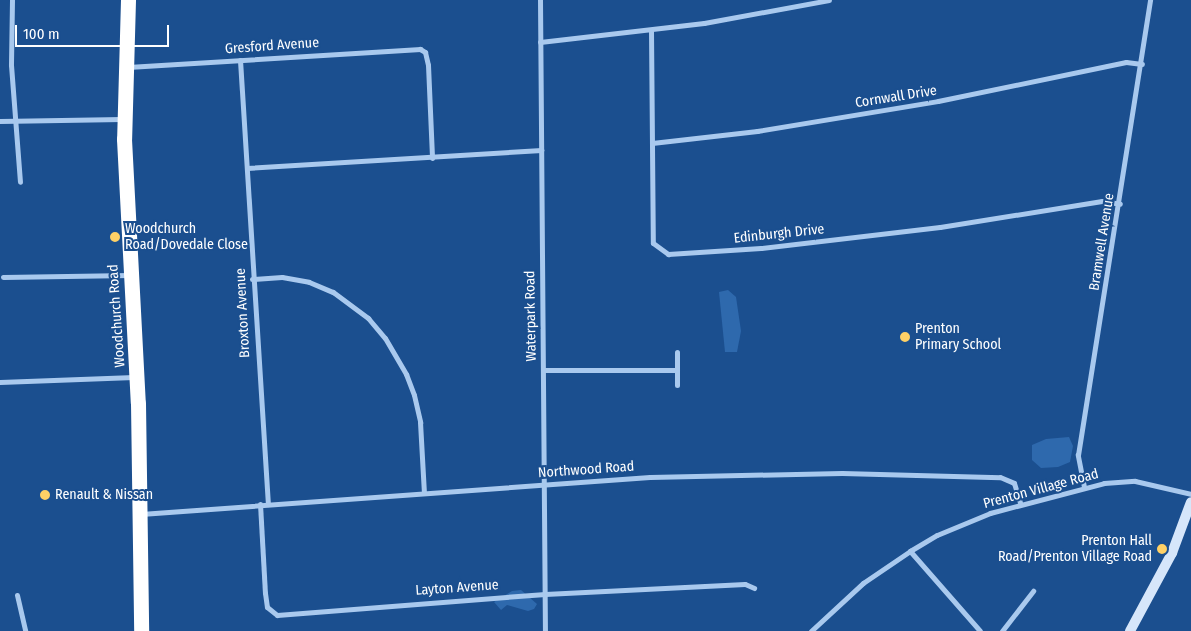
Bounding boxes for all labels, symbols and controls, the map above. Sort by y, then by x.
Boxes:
scale bar [18,15,171,47]
text: 100 m [23,25,60,43]
street label: Gresford Avenue [224,34,320,58]
street label: Cornwall Drive [854,82,938,112]
street label: Bramwell Avenue [1086,192,1118,292]
place label: Woodchurch Road/Dovedale Close [125,221,248,253]
street label: Edinburgh Drive [733,221,825,247]
marker: Woodchurch Road/Dovedale Close [109,231,121,243]
street label: Woodchurch Road [105,264,129,368]
street label: Broxton Avenue [232,268,254,358]
street label: Waterpark Road [522,270,540,362]
place label: Prenton Primary School [915,321,1001,354]
marker: Prenton Primary School [899,331,911,343]
street label: Northwood Road [537,458,635,482]
street label: Prenton Village Road [982,466,1100,512]
place label: Renault & Nissan [55,487,153,503]
marker: Renault & Nissan [39,489,51,501]
place label: Prenton Hall Road/Prenton Village Road [998,533,1152,566]
marker: Prenton Hall Road/Prenton Village Road [1156,543,1168,555]
street label: Layton Avenue [415,577,499,599]

